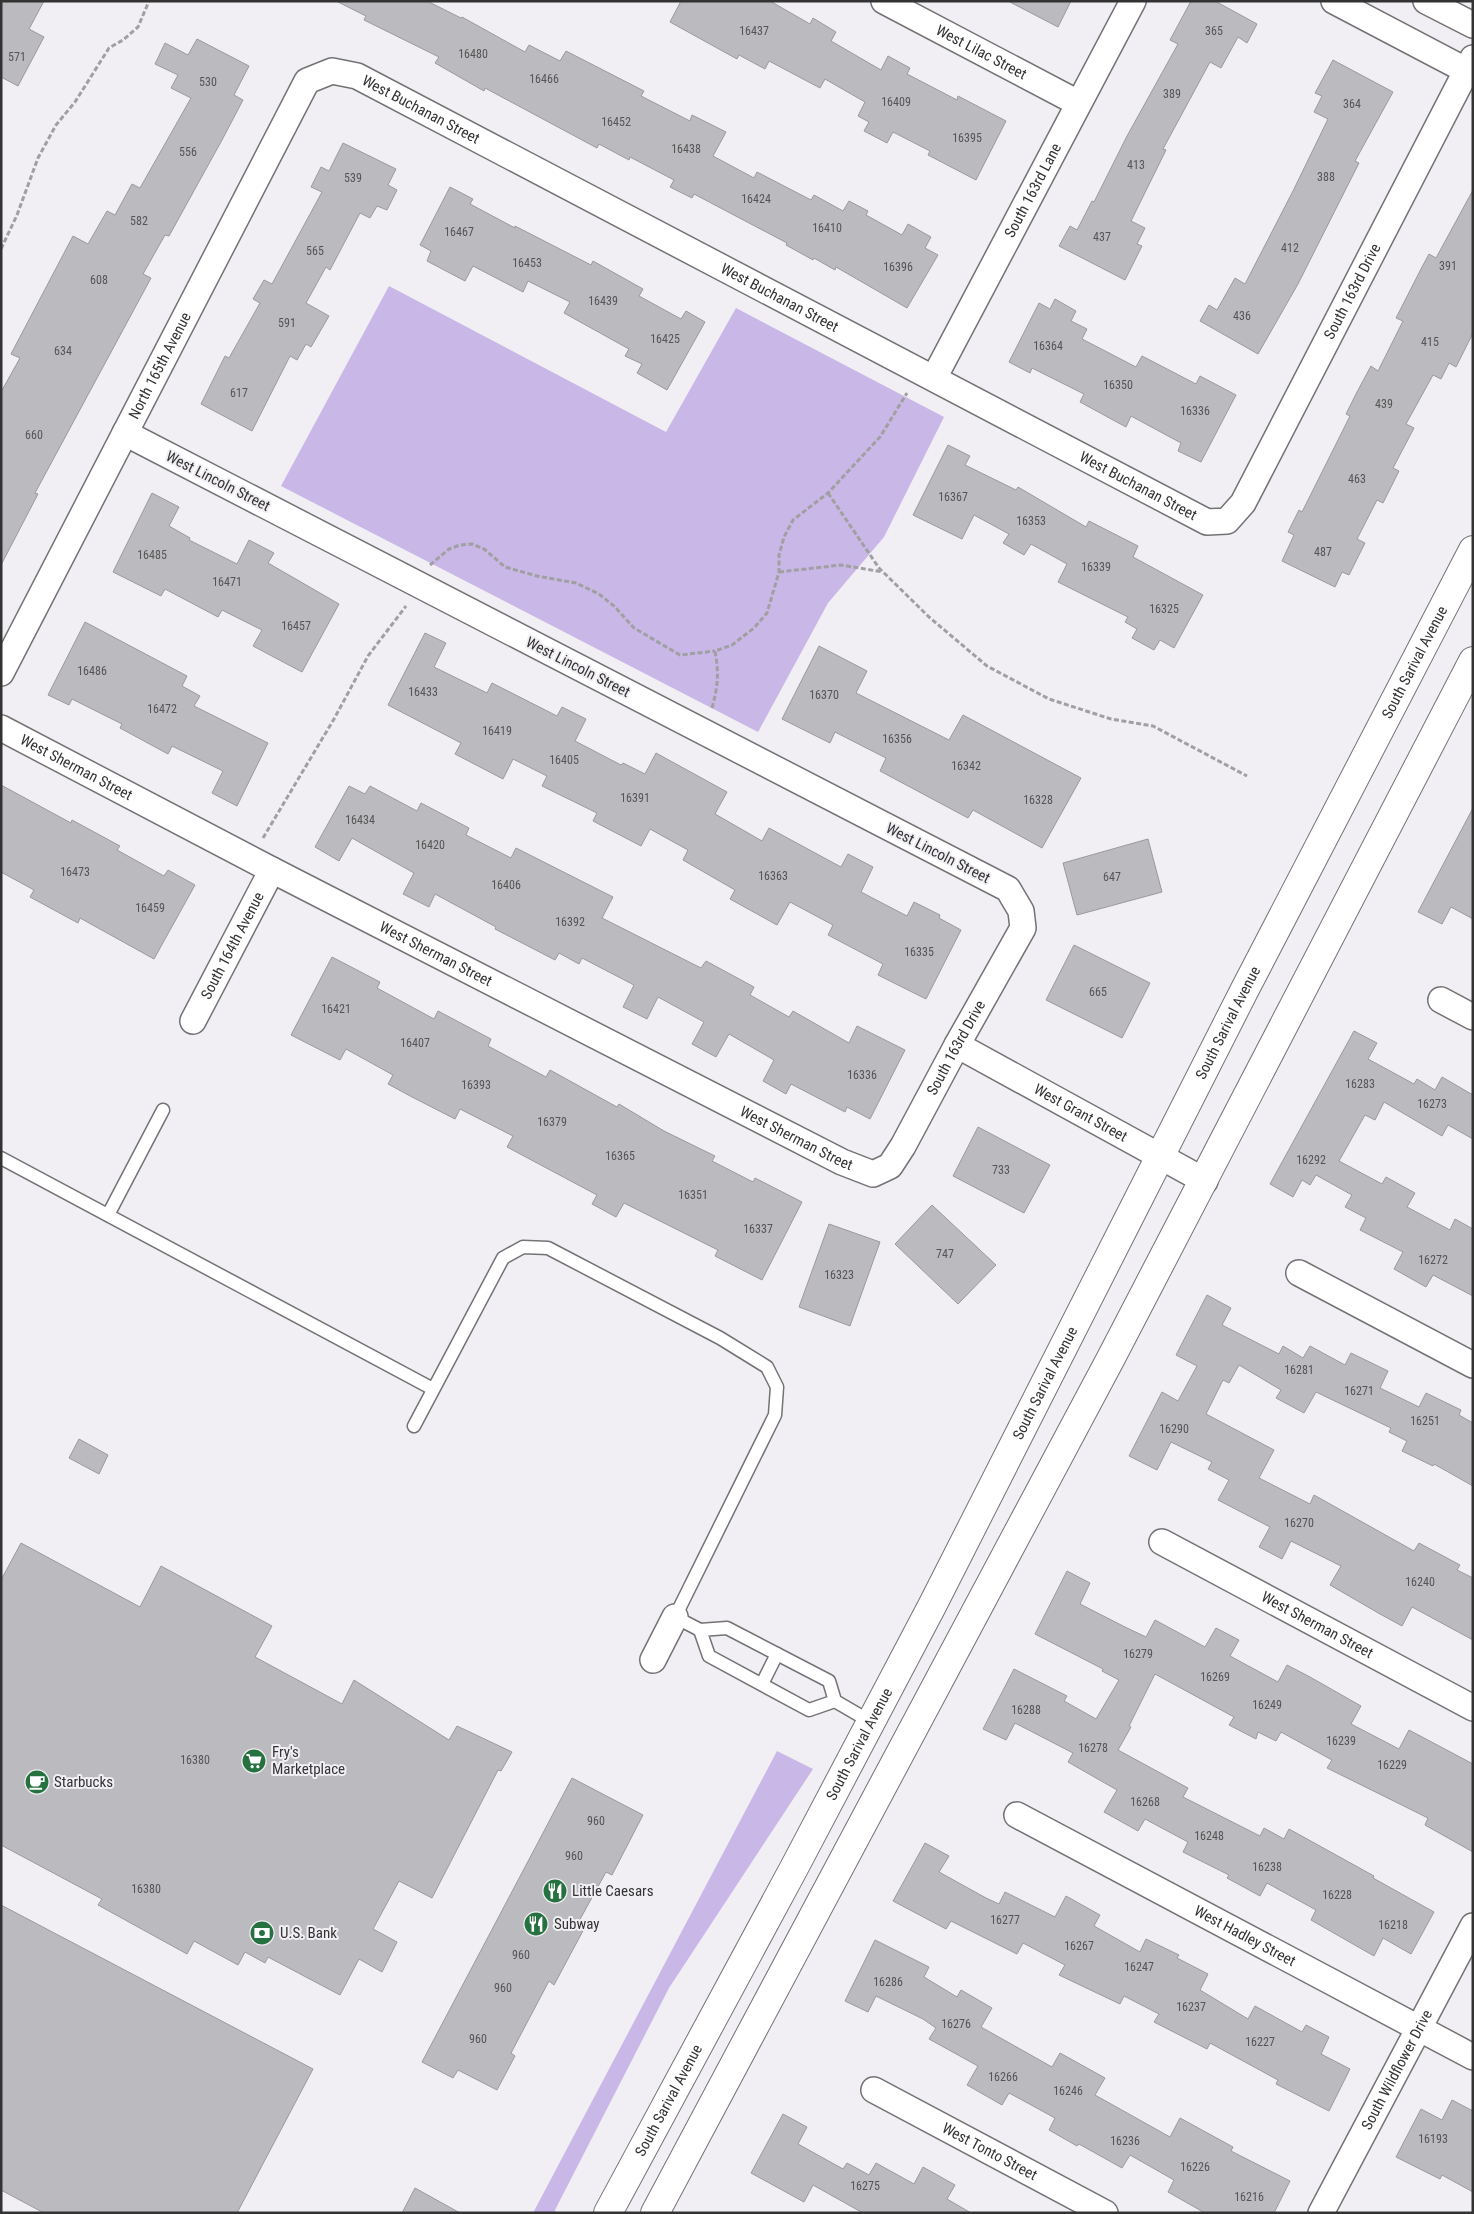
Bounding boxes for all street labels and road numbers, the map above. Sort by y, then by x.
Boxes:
street label: West Lilac Street [933,21,1030,83]
street label: West Buchanan Street [359,71,483,148]
street label: South 163rd Lane [1001,140,1065,241]
street label: South 163rd Drive [1320,241,1385,342]
street label: West Buchanan Street [718,259,841,336]
street label: North 165th Avenue [125,309,195,422]
street label: West Lincoln Street [163,447,273,515]
street label: West Buchanan Street [1076,448,1200,524]
street label: South Sarival Avenue [1378,603,1451,722]
street label: West Lincoln Street [523,633,633,701]
street label: West Sherman Street [17,731,135,804]
street label: West Lincoln Street [883,819,993,887]
street label: South 164th Avenue [197,889,268,1002]
street label: West Sherman Street [377,918,495,990]
street label: South Sarival Avenue [1192,963,1264,1082]
street label: South 163rd Drive [923,997,989,1098]
street label: West Grant Street [1031,1080,1130,1146]
street label: West Sherman Street [737,1102,855,1174]
street label: South Sarival Avenue [1009,1324,1081,1443]
street label: West Sherman Street [1258,1588,1376,1662]
street label: South Sarival Avenue [822,1685,896,1803]
street label: West Hadley Street [1191,1902,1299,1970]
street label: South Wildflower Drive [1358,2007,1436,2133]
street label: South Sarival Avenue [631,2041,706,2159]
street label: West Tonto Street [939,2119,1040,2184]

